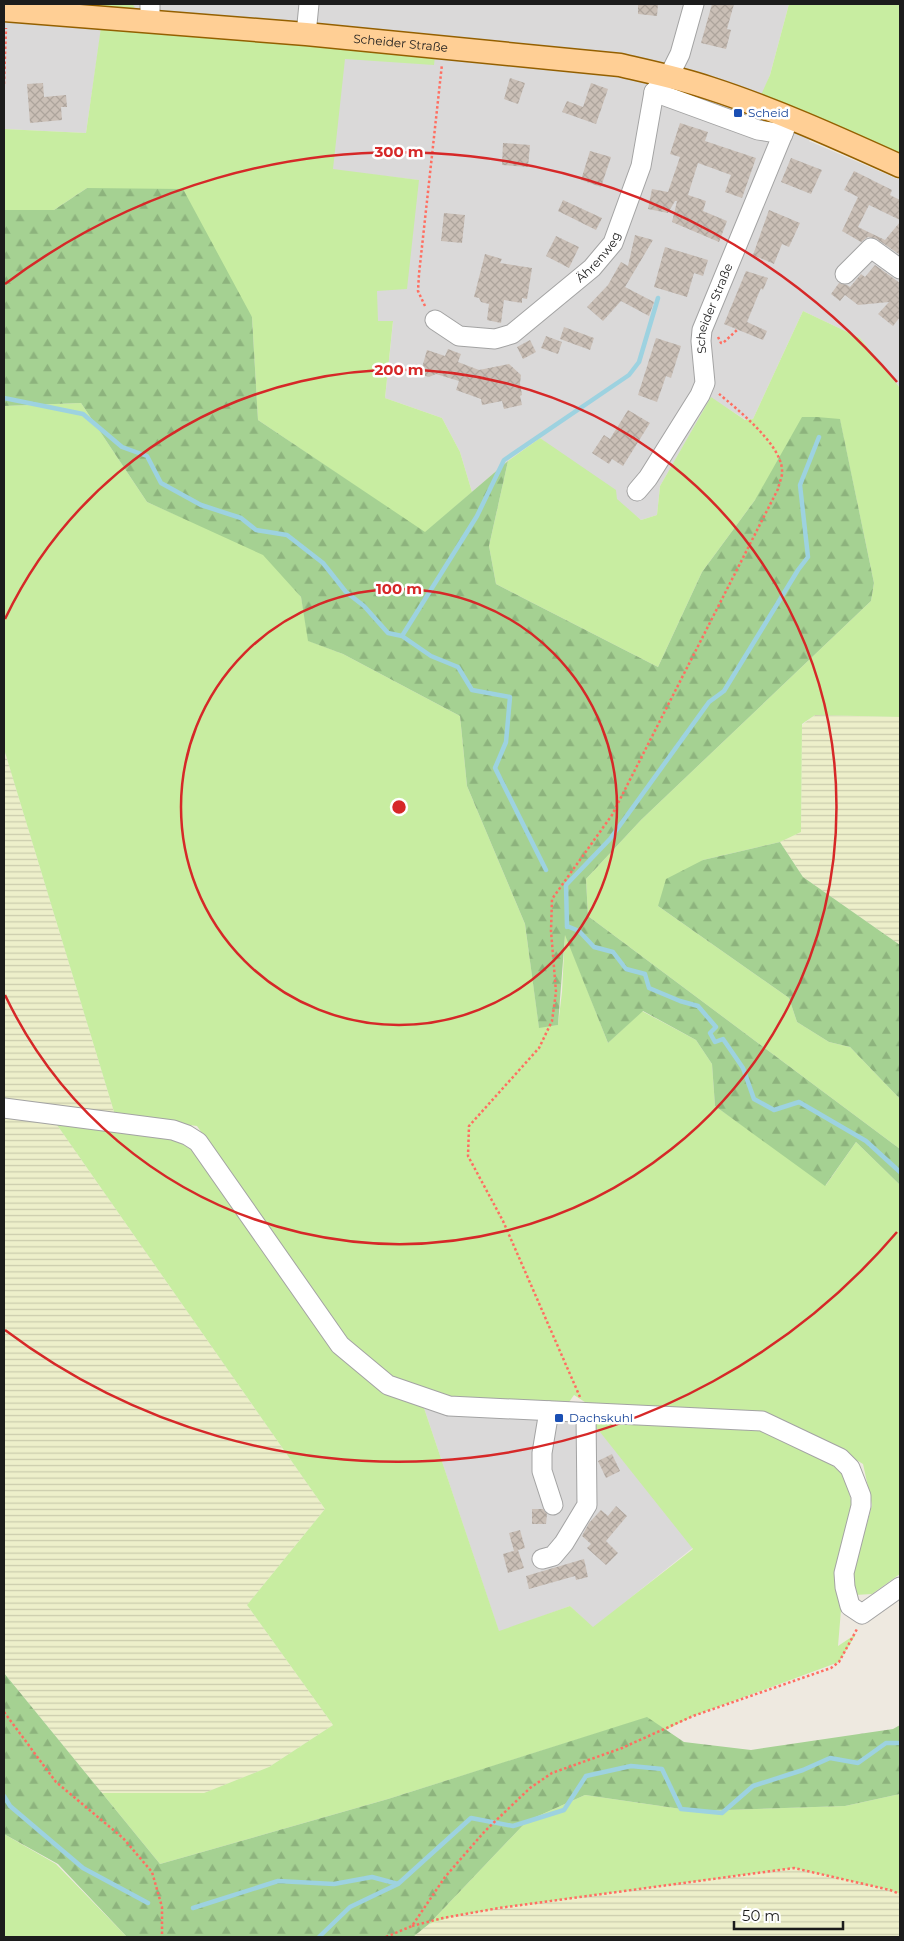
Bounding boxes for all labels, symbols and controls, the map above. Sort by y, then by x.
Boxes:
street label: Scheider Straße [353,31,449,55]
place label: Scheid [748,105,789,120]
marker: Scheid [732,107,744,119]
text: 300 m [373,142,424,161]
street label: Ährenweg [573,230,623,285]
street label: Scheider Straße [693,261,736,354]
text: 200 m [374,360,424,379]
text: 100 m [376,579,422,598]
centre of rings [390,798,408,816]
place label: Dachskuhl [569,1410,633,1425]
marker: Dachskuhl [553,1412,565,1424]
scale bar [734,1898,843,1930]
text: 50 m [742,1906,780,1925]

